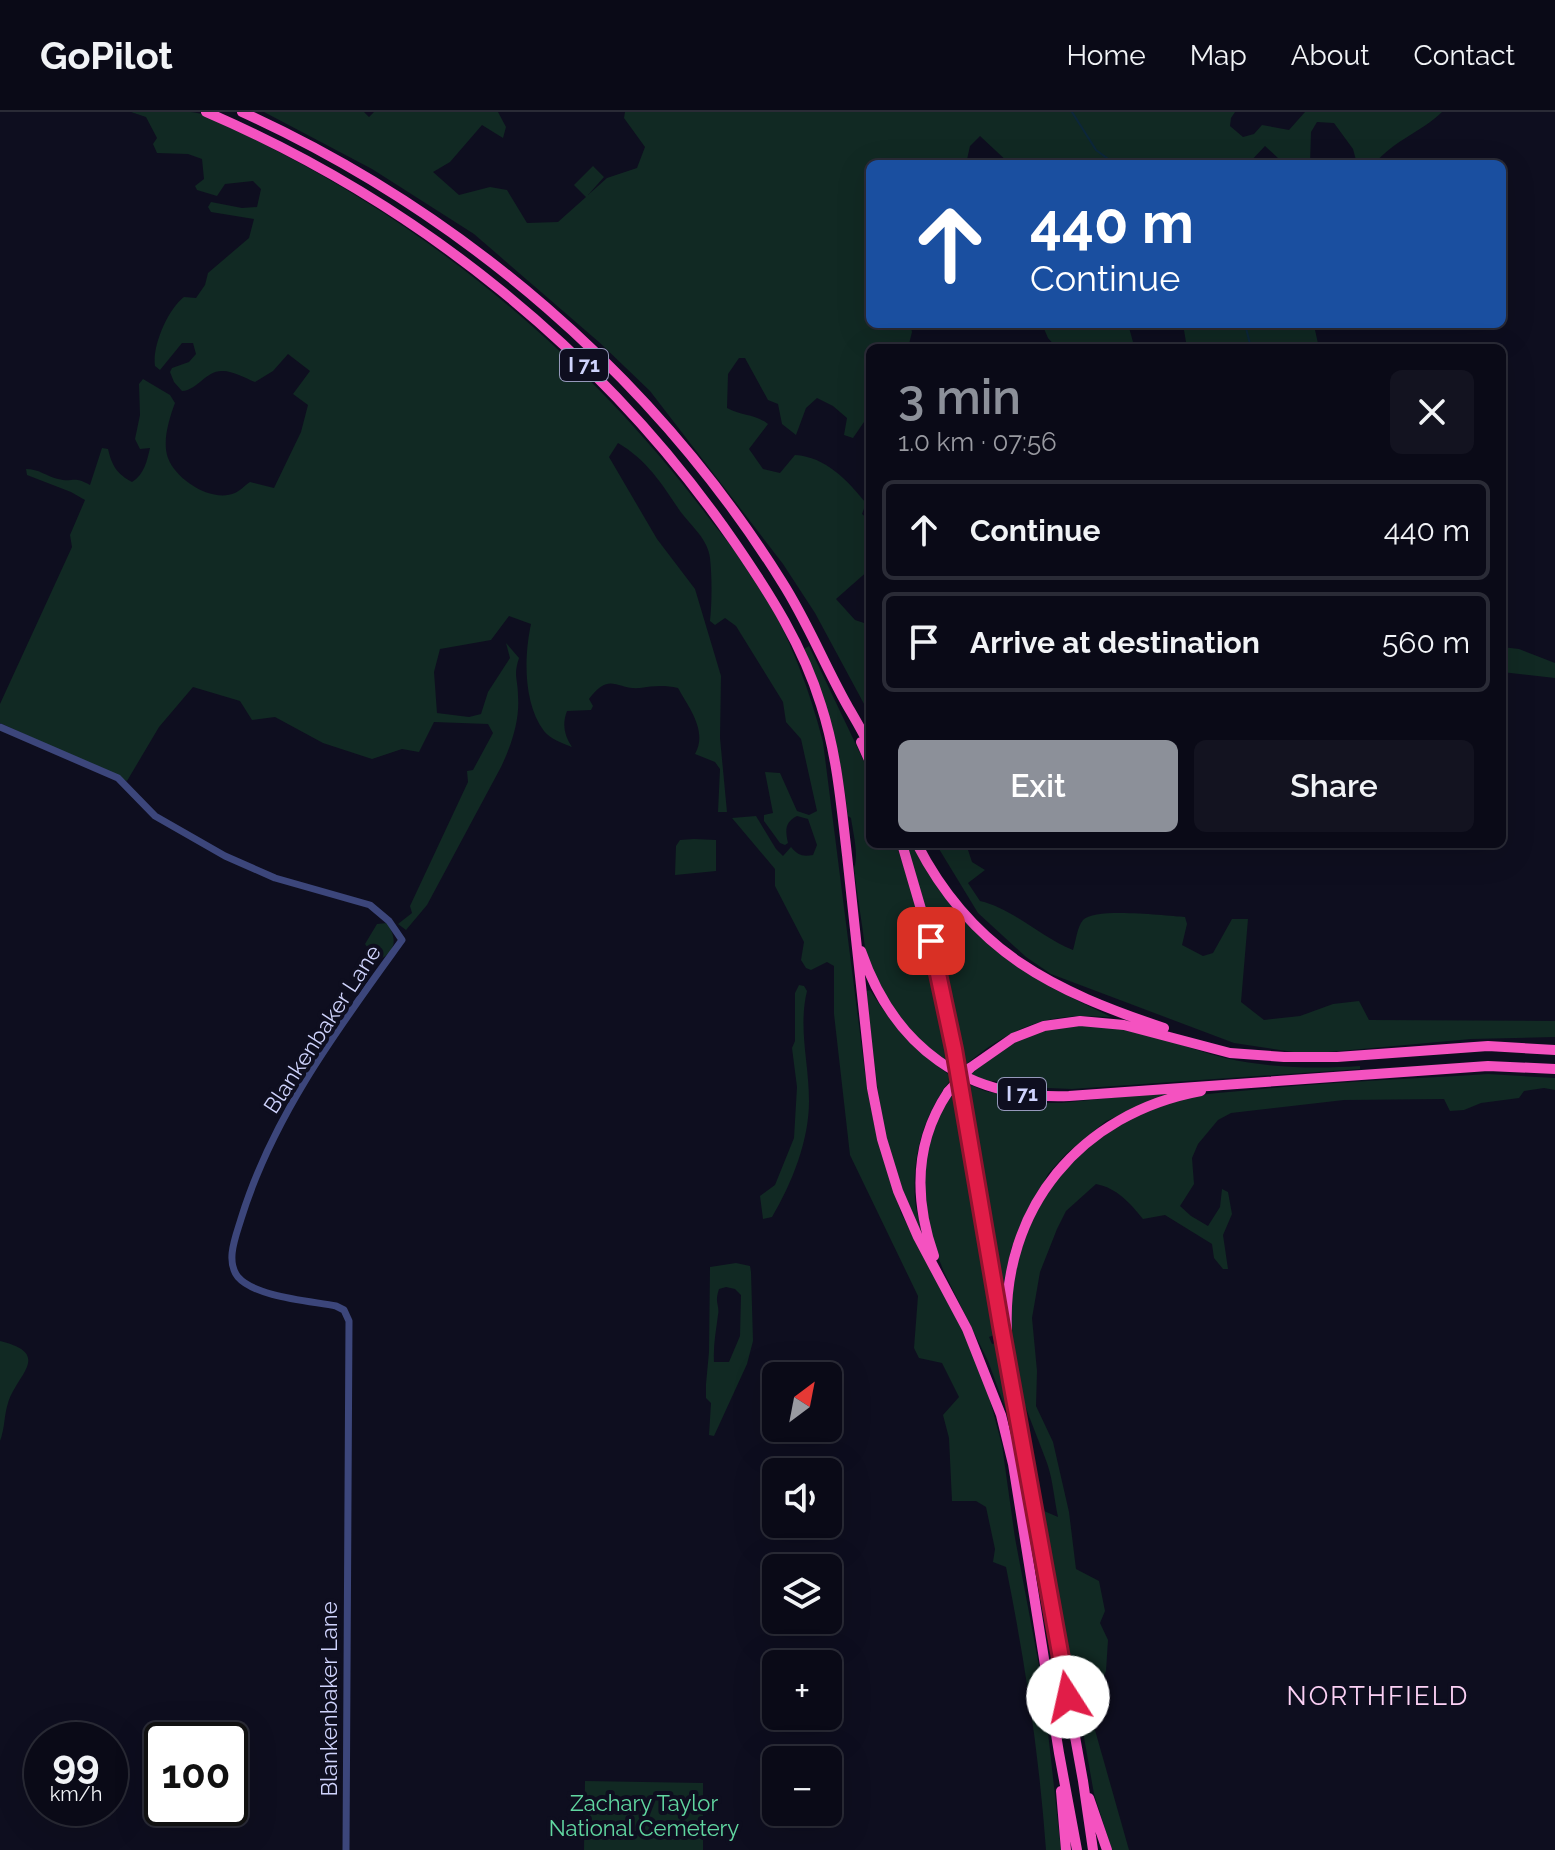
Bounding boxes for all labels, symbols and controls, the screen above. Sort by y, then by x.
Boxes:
text: GoPilot [40,33,173,78]
text: Home [1066,39,1146,72]
text: Map [1190,39,1247,72]
text: About [1291,39,1370,72]
text: Contact [1414,39,1515,72]
text: 440 m [1030,190,1194,256]
icon: ahead [898,192,1002,296]
text: Continue [1030,257,1180,299]
road number: I 71 [560,349,608,381]
text: 3 min [898,369,1021,425]
button: close [1390,370,1474,454]
text: 1.0 km · 07:56 [898,427,1057,457]
icon: ahead [902,508,946,552]
text: Continue [970,513,1101,548]
text: 440 m [1384,513,1470,548]
icon: arrive [902,620,946,664]
text: Arrive at destination [970,625,1260,660]
text: 560 m [1382,625,1470,660]
button: Exit [898,740,1178,832]
button: Share [1194,740,1474,832]
pin [897,907,965,975]
icon: arrive [909,919,953,963]
street label: Blankenbaker Lane [258,940,386,1118]
road number: I 71 [998,1078,1046,1110]
north arrow [762,1362,842,1442]
map controls [762,1362,842,1826]
button: sound [762,1458,842,1538]
button: layers [762,1554,842,1634]
street label: Blankenbaker Lane [316,1601,342,1797]
button: + [762,1650,842,1730]
position arrow [1026,1655,1110,1739]
district label: NORTHFIELD [1287,1681,1469,1711]
speed limit sign: 100 [144,1722,248,1826]
text: 99 [52,1740,100,1787]
button: − [762,1746,842,1826]
text: km/h [50,1782,102,1806]
park label: Zachary Taylor National Cemetery [549,1790,739,1841]

